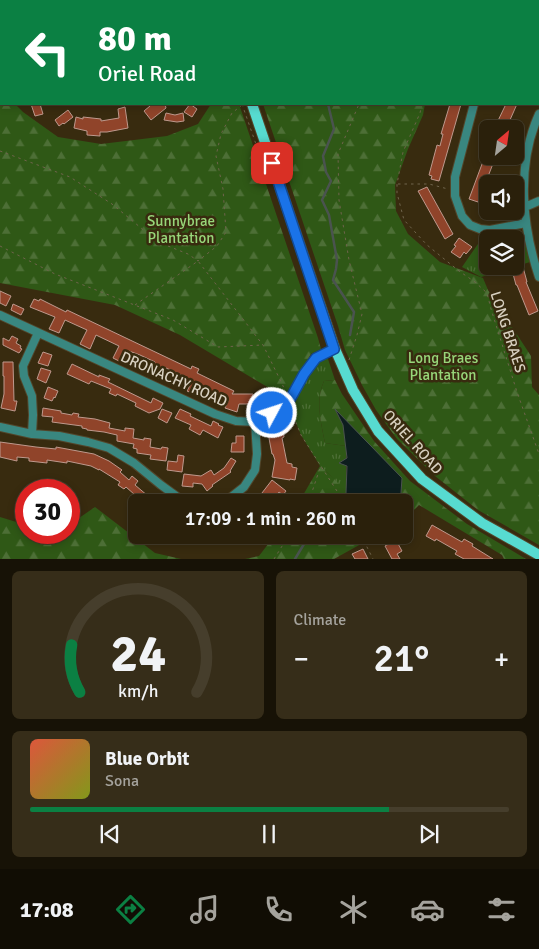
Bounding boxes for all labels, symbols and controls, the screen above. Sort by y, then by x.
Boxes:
text: 80 m [98,17,172,60]
icon: left [15,20,80,85]
text: Oriel Road [98,60,196,87]
north arrow [479,120,524,165]
map controls [479,120,524,275]
pin [251,142,293,184]
icon: arrive [258,149,286,177]
button: sound [479,175,524,220]
park label: Sunnybrae Plantation [147,212,215,247]
button: layers [479,230,524,275]
street label: LONG BRAES [486,289,530,375]
street label: DRONACHY ROAD [118,347,230,411]
park label: Long Braes Plantation [408,349,479,384]
position arrow [245,386,297,438]
street label: ORIEL ROAD [380,406,446,478]
speed limit sign: 30 [15,479,80,544]
text: 17:09 · 1 min · 260 m [185,507,356,531]
text: Climate [294,610,346,630]
text: 24 [110,622,166,686]
text: 21° [373,635,429,682]
text: − [294,642,309,676]
text: + [494,642,509,676]
text: km/h [118,680,158,702]
text: Blue Orbit [105,747,189,771]
text: Sona [105,771,139,791]
icon: previous [96,820,124,848]
icon: pause [255,820,283,848]
icon: next [415,820,443,848]
icon: directions [113,892,148,927]
icon: music [187,892,222,927]
icon: phone [261,892,296,927]
icon: climate [336,892,371,927]
icon: car [410,892,445,927]
icon: filters [484,892,519,927]
text: 17:08 [20,896,74,923]

